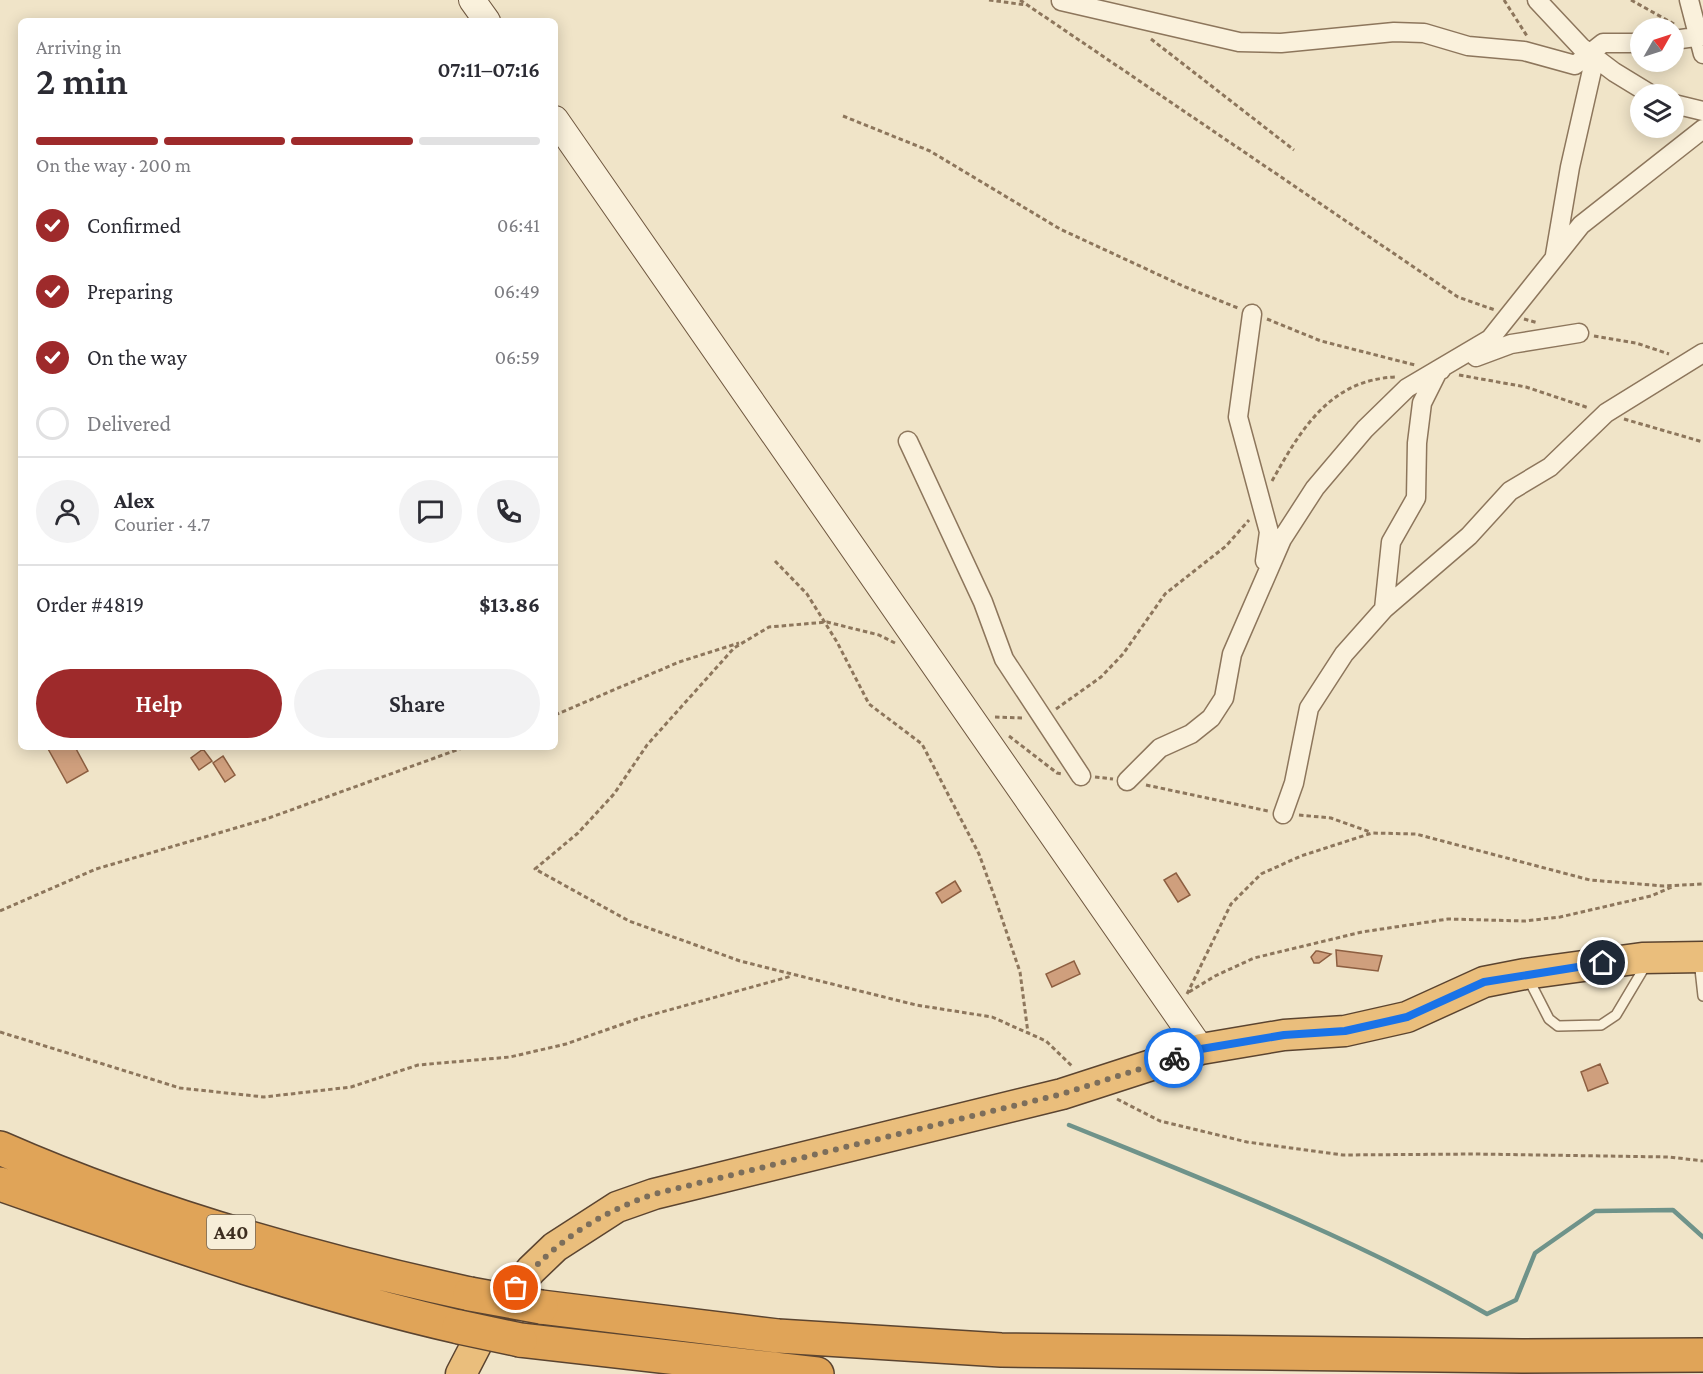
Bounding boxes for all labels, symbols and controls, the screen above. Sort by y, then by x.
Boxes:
north arrow [1630,18,1684,72]
map controls [1630,18,1684,138]
text: Arriving in [36,36,121,58]
text: 07:11–07:16 [437,57,540,82]
text: 2 min [36,59,128,102]
button: layers [1630,84,1684,138]
text: On the way · 200 m [36,154,191,176]
icon: check [36,209,69,242]
text: Confirmed [87,213,181,238]
text: 06:41 [497,214,540,236]
icon: check [36,275,69,308]
text: Preparing [87,279,173,304]
text: 06:49 [494,280,540,302]
icon: check [36,341,69,374]
text: On the way [87,345,187,370]
text: 06:59 [495,346,540,368]
text: Delivered [87,411,171,436]
button: person [36,480,99,543]
button: chat [399,480,462,543]
button: phone [477,480,540,543]
text: Alex [114,488,155,513]
text: Courier · 4.7 [114,513,210,535]
text: Order #4819 [36,592,144,617]
text: $13.86 [479,592,540,617]
button: Help [36,669,282,738]
button: Share [294,669,540,738]
pin [1577,937,1628,988]
icon: home [1586,946,1619,979]
courier [1144,1028,1204,1088]
icon: bike [1158,1042,1191,1075]
road number: A40 [207,1215,255,1249]
pin [490,1262,541,1313]
icon: bag [499,1271,532,1304]

